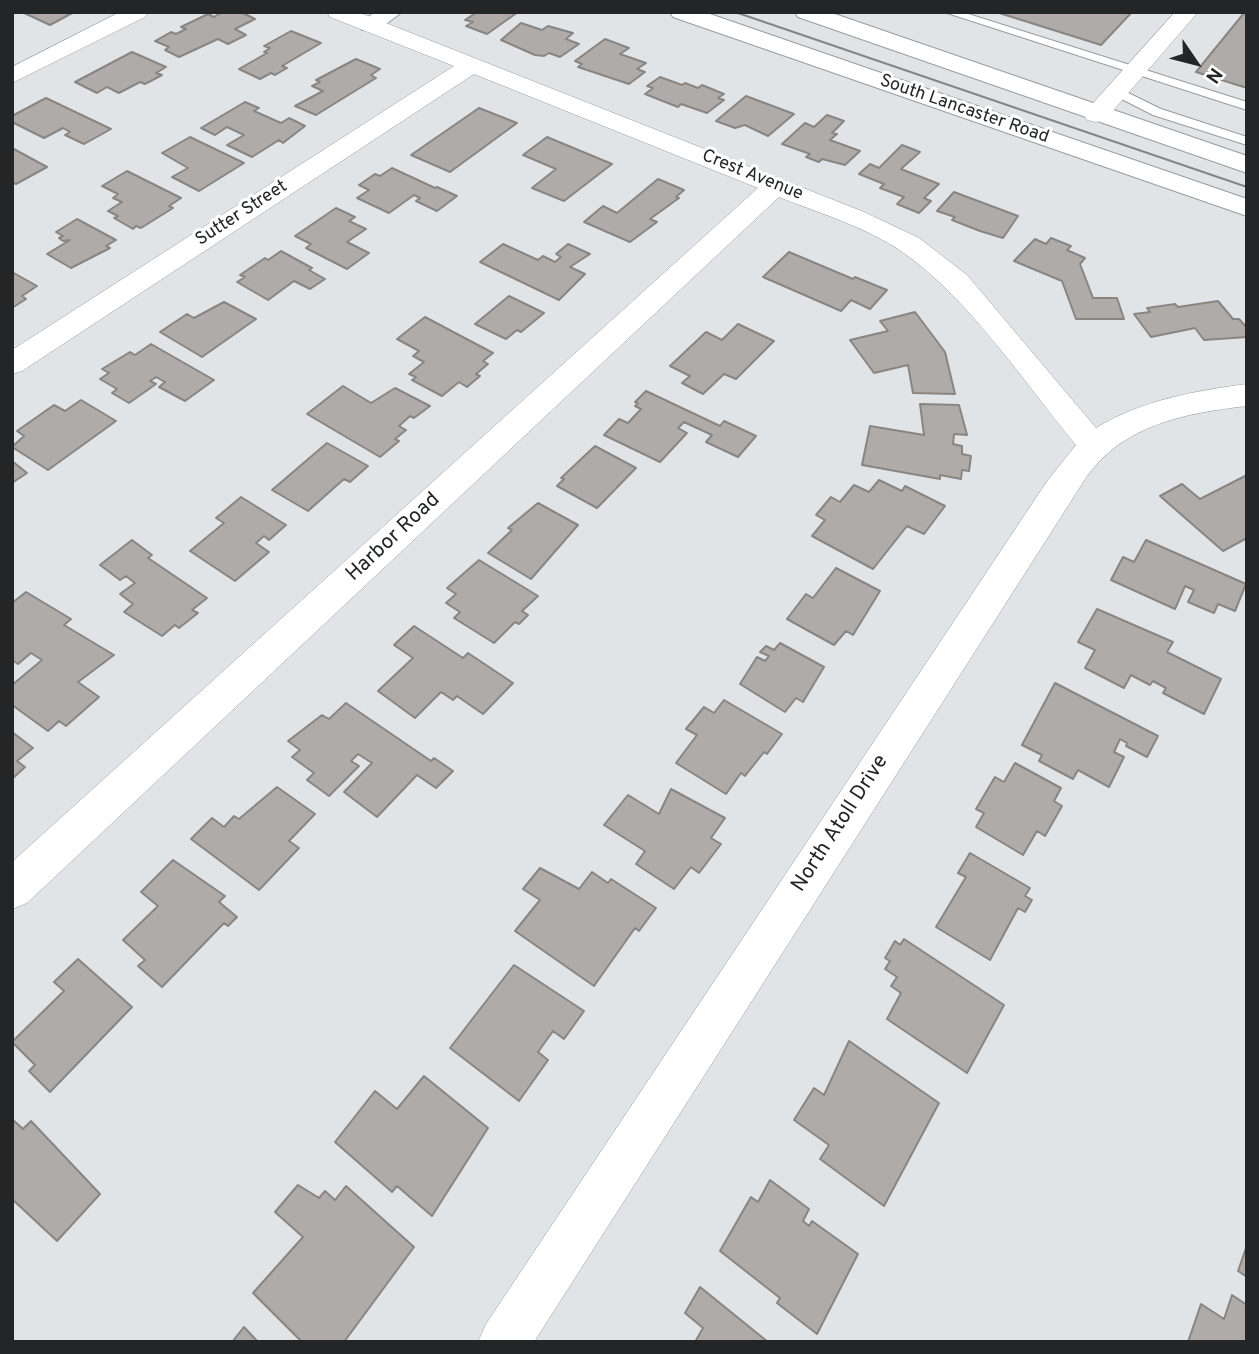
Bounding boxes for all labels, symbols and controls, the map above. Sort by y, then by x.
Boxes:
north arrow [1161,28,1231,98]
text: N [1199,63,1227,88]
street label: South Lancaster Road [877,71,1051,149]
street label: Crest Avenue [698,146,806,206]
street label: Sutter Street [192,176,292,252]
street label: Harbor Road [342,488,446,588]
street label: North Atoll Drive [787,751,895,897]

